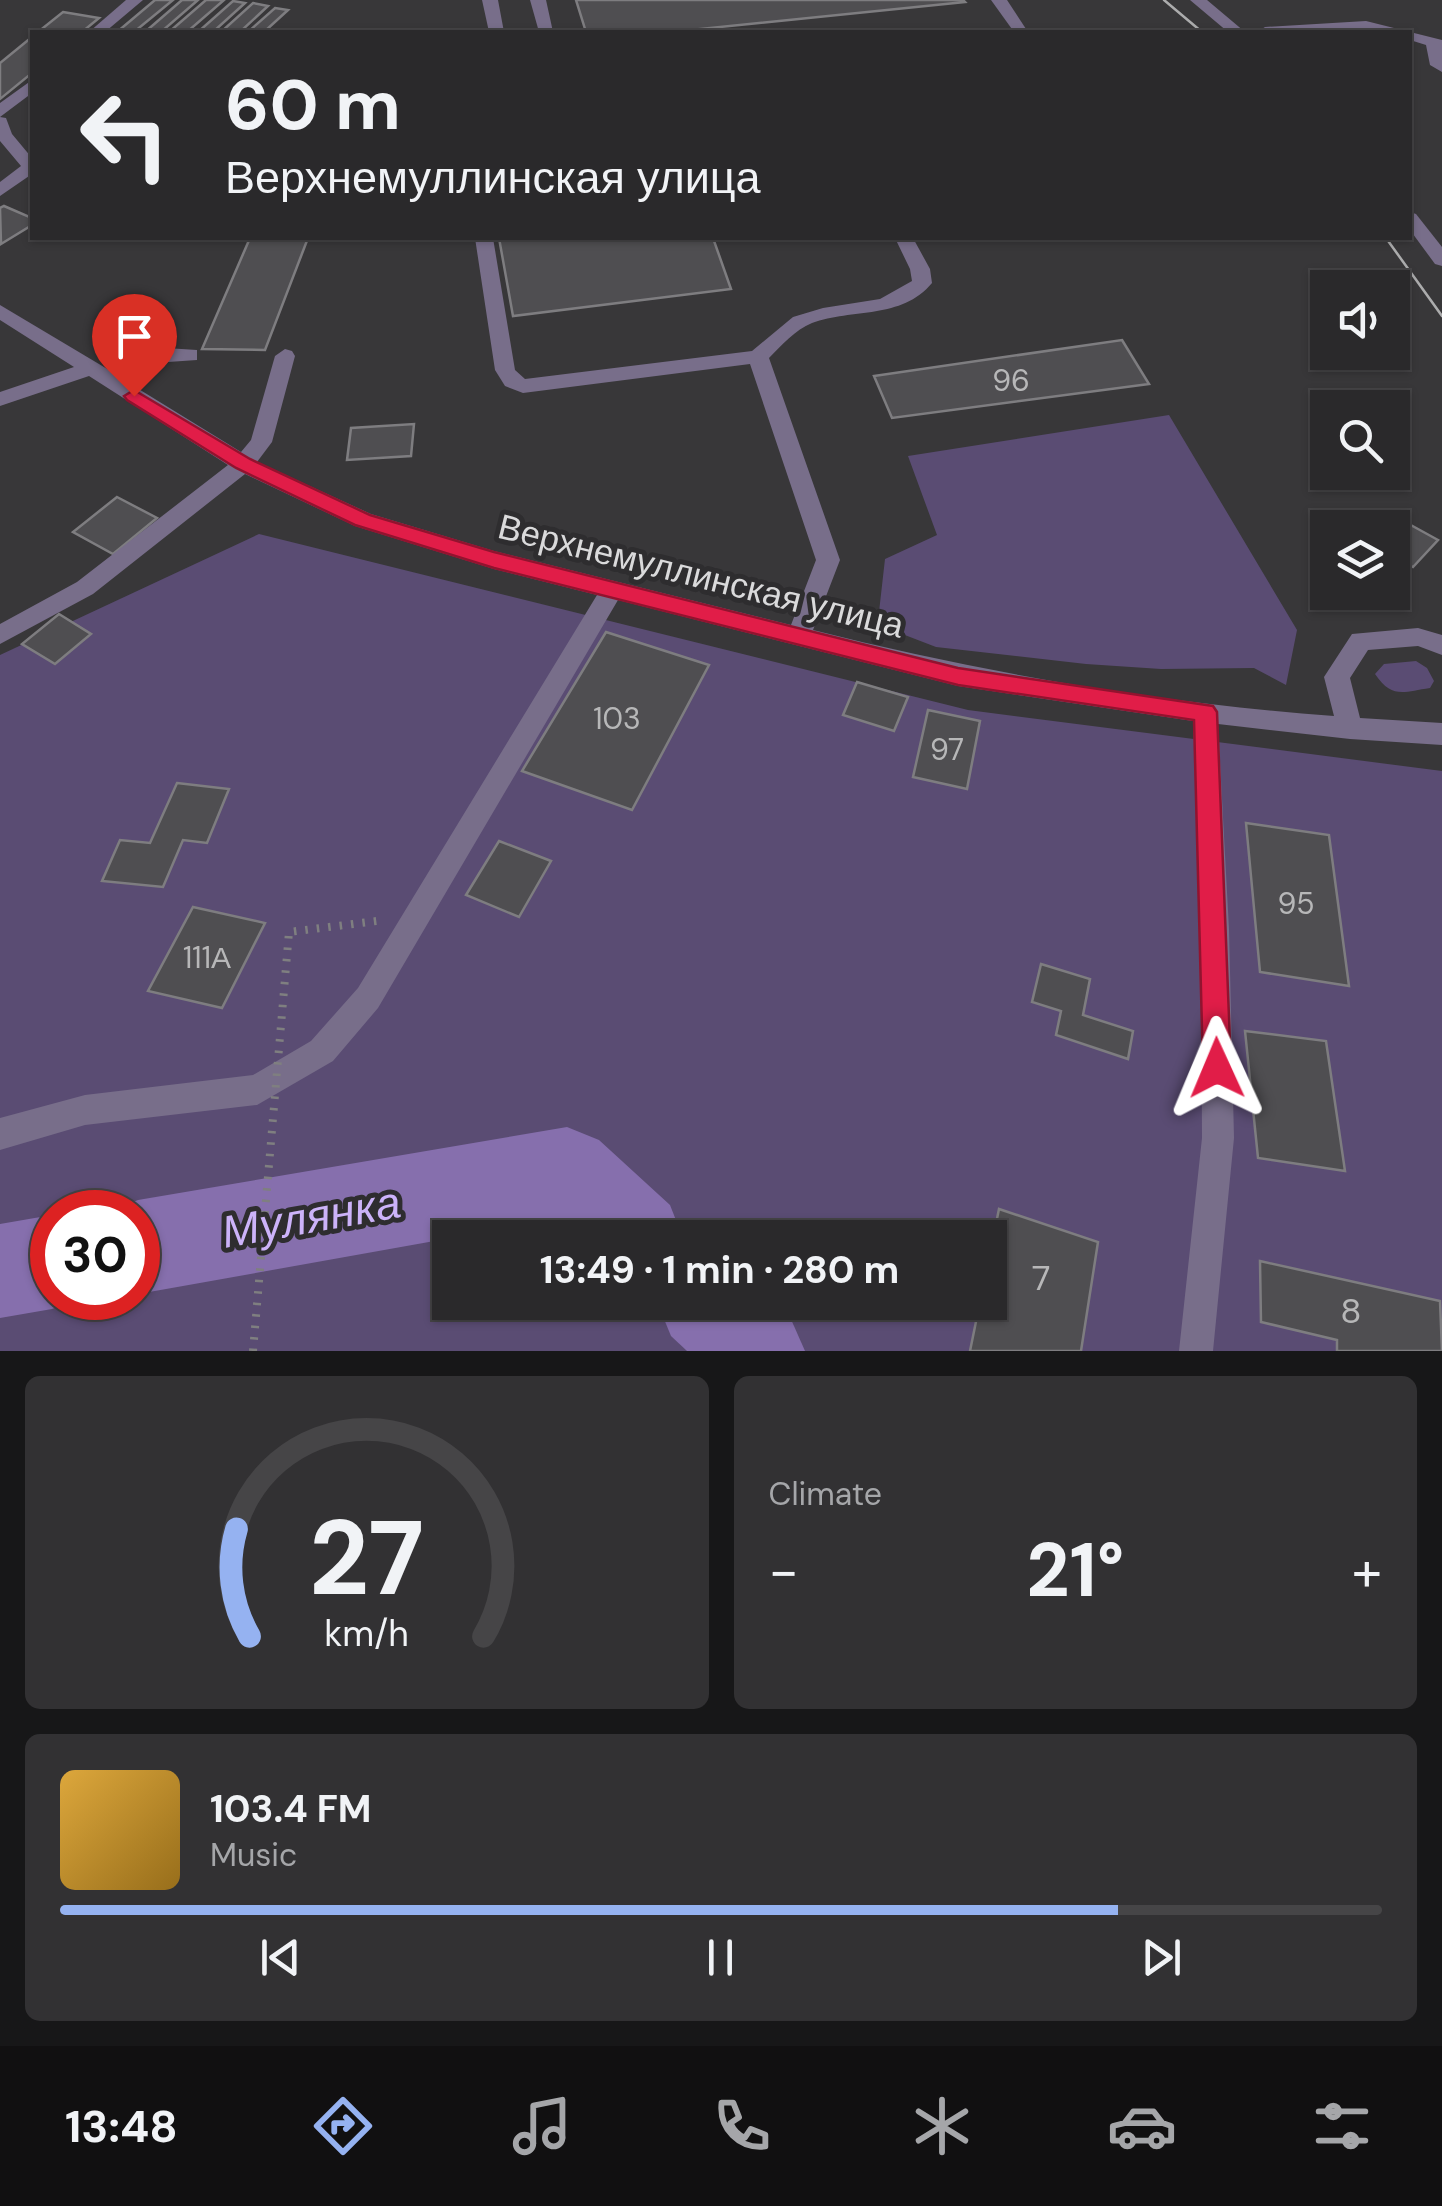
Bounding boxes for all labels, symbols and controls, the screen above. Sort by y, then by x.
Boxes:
text: 60 m [225,60,401,151]
icon: left [60,70,190,200]
text: Верхнемуллинская улица [225,148,761,207]
map controls [1310,270,1410,610]
button: sound [1310,270,1410,370]
pin [92,294,177,397]
icon: arrive [107,309,162,364]
house number: 96 [992,361,1030,400]
button: search [1310,390,1410,490]
street label: Верхнемуллинская улица [493,503,909,649]
button: layers [1310,510,1410,610]
house number: 103 [593,699,641,738]
house number: 97 [930,730,964,769]
house number: 95 [1277,884,1315,923]
house number: 111А [183,938,231,977]
position arrow [1165,1016,1269,1120]
water label: Мулянка [217,1172,405,1262]
speed limit sign: 30 [30,1190,160,1320]
text: 13:49 · 1 min · 280 m [540,1245,899,1295]
house number: 7 [1032,1255,1050,1301]
house number: 8 [1340,1288,1362,1334]
text: Climate [769,1473,882,1515]
text: 27 [309,1491,424,1626]
text: 21° [1026,1522,1124,1619]
text: − [769,1535,799,1607]
text: + [1352,1535,1382,1607]
text: km/h [325,1611,409,1657]
text: 103.4 FM [210,1784,372,1834]
text: Music [210,1834,297,1876]
icon: previous [253,1930,308,1985]
icon: pause [693,1930,748,1985]
icon: next [1134,1930,1189,1985]
icon: directions [308,2091,378,2161]
icon: music [507,2091,577,2161]
icon: phone [707,2091,777,2161]
icon: climate [907,2091,977,2161]
icon: car [1107,2091,1177,2161]
icon: filters [1307,2091,1377,2161]
text: 13:48 [65,2097,178,2156]

